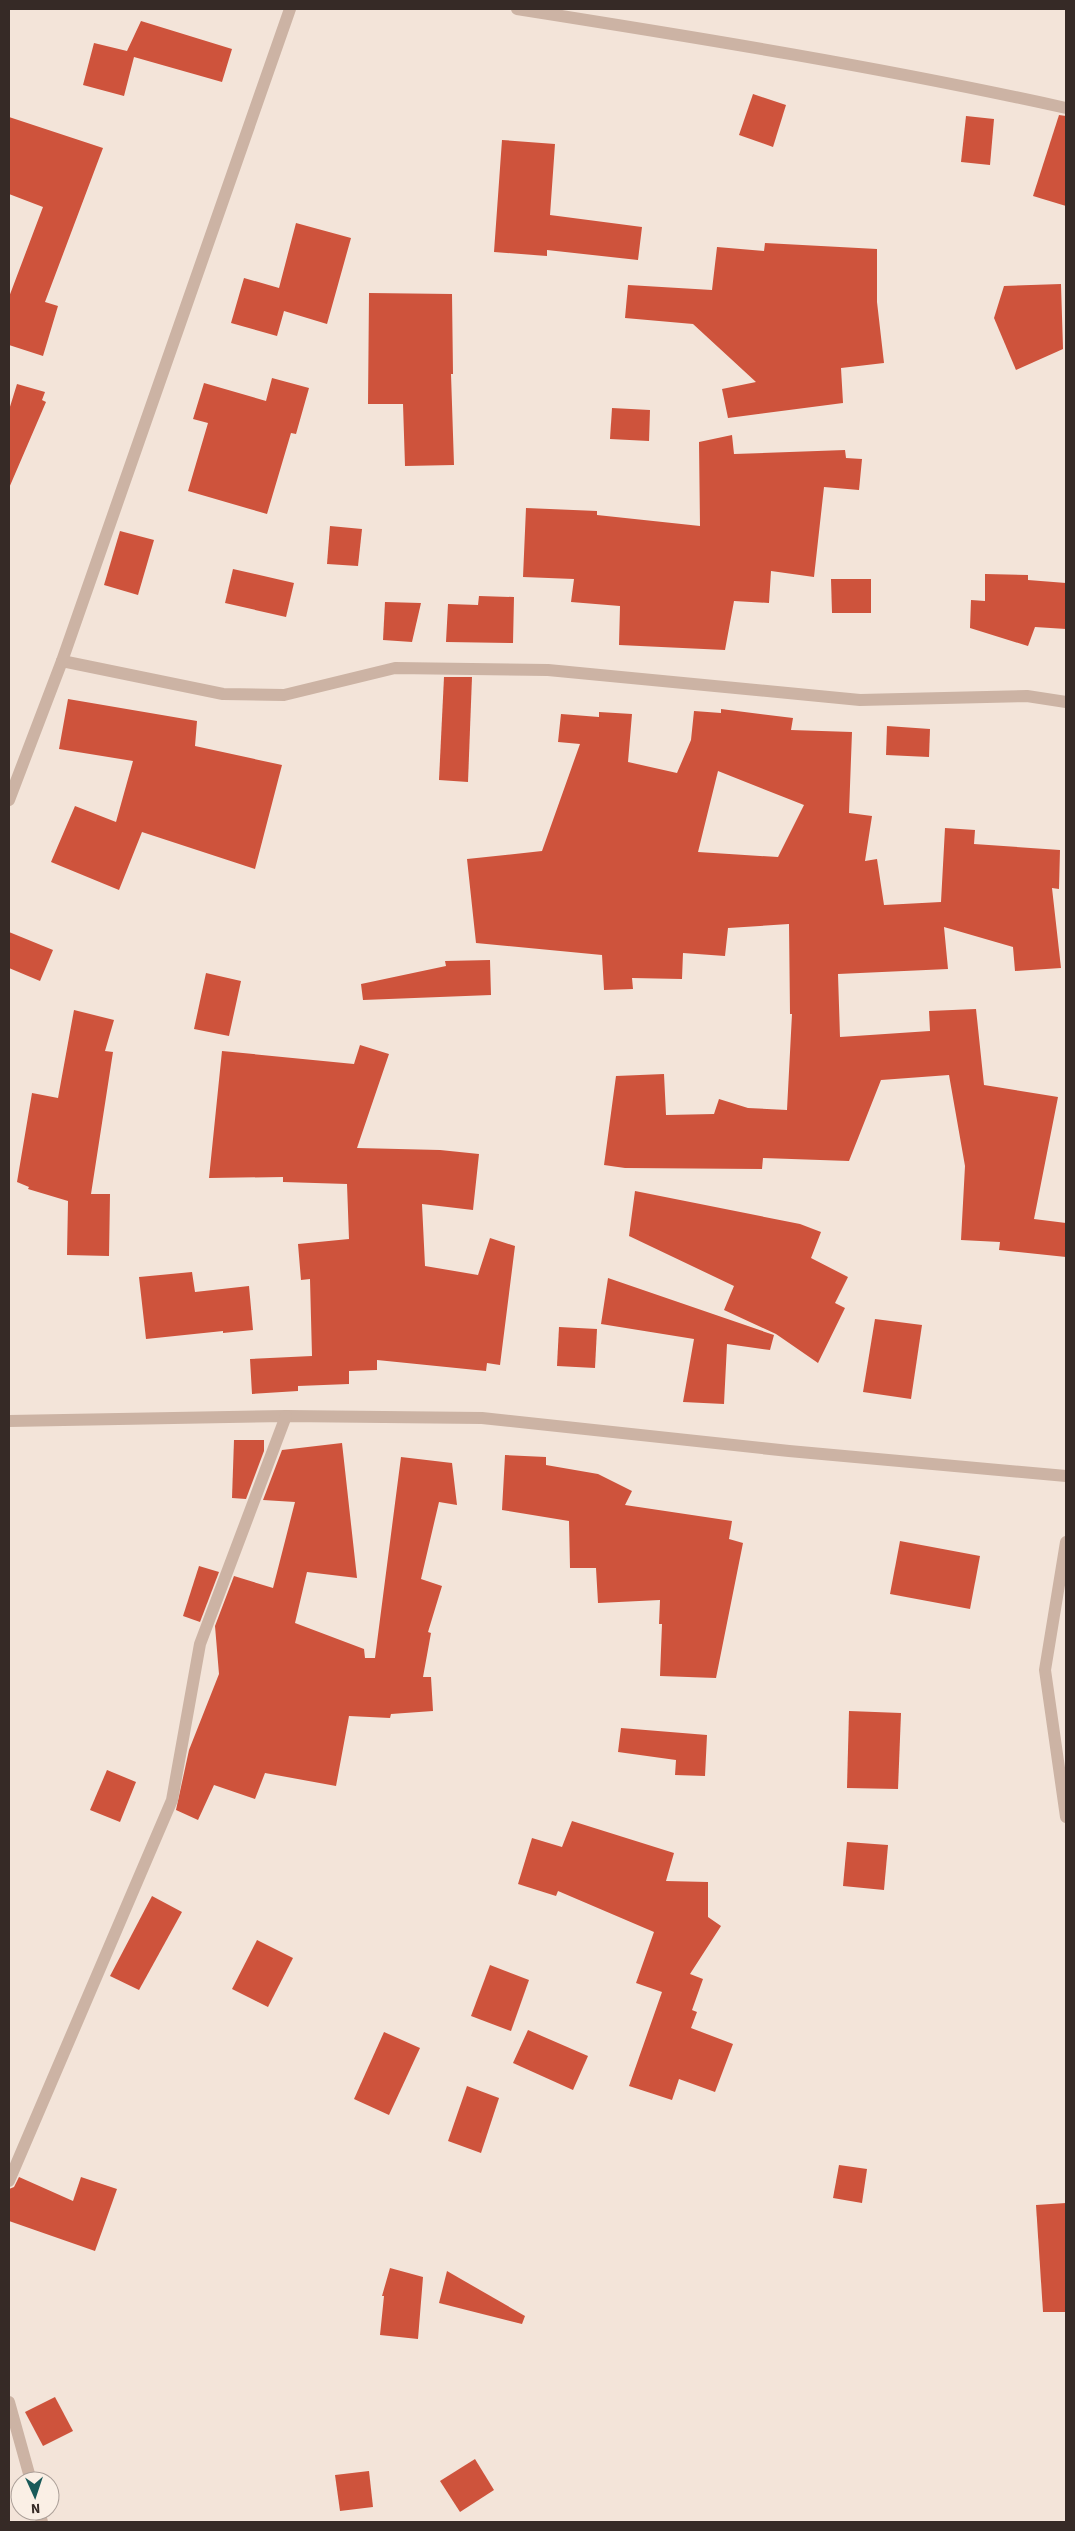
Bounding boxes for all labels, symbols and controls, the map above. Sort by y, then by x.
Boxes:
north arrow [10,2471,60,2521]
text: N [30,2498,41,2518]

